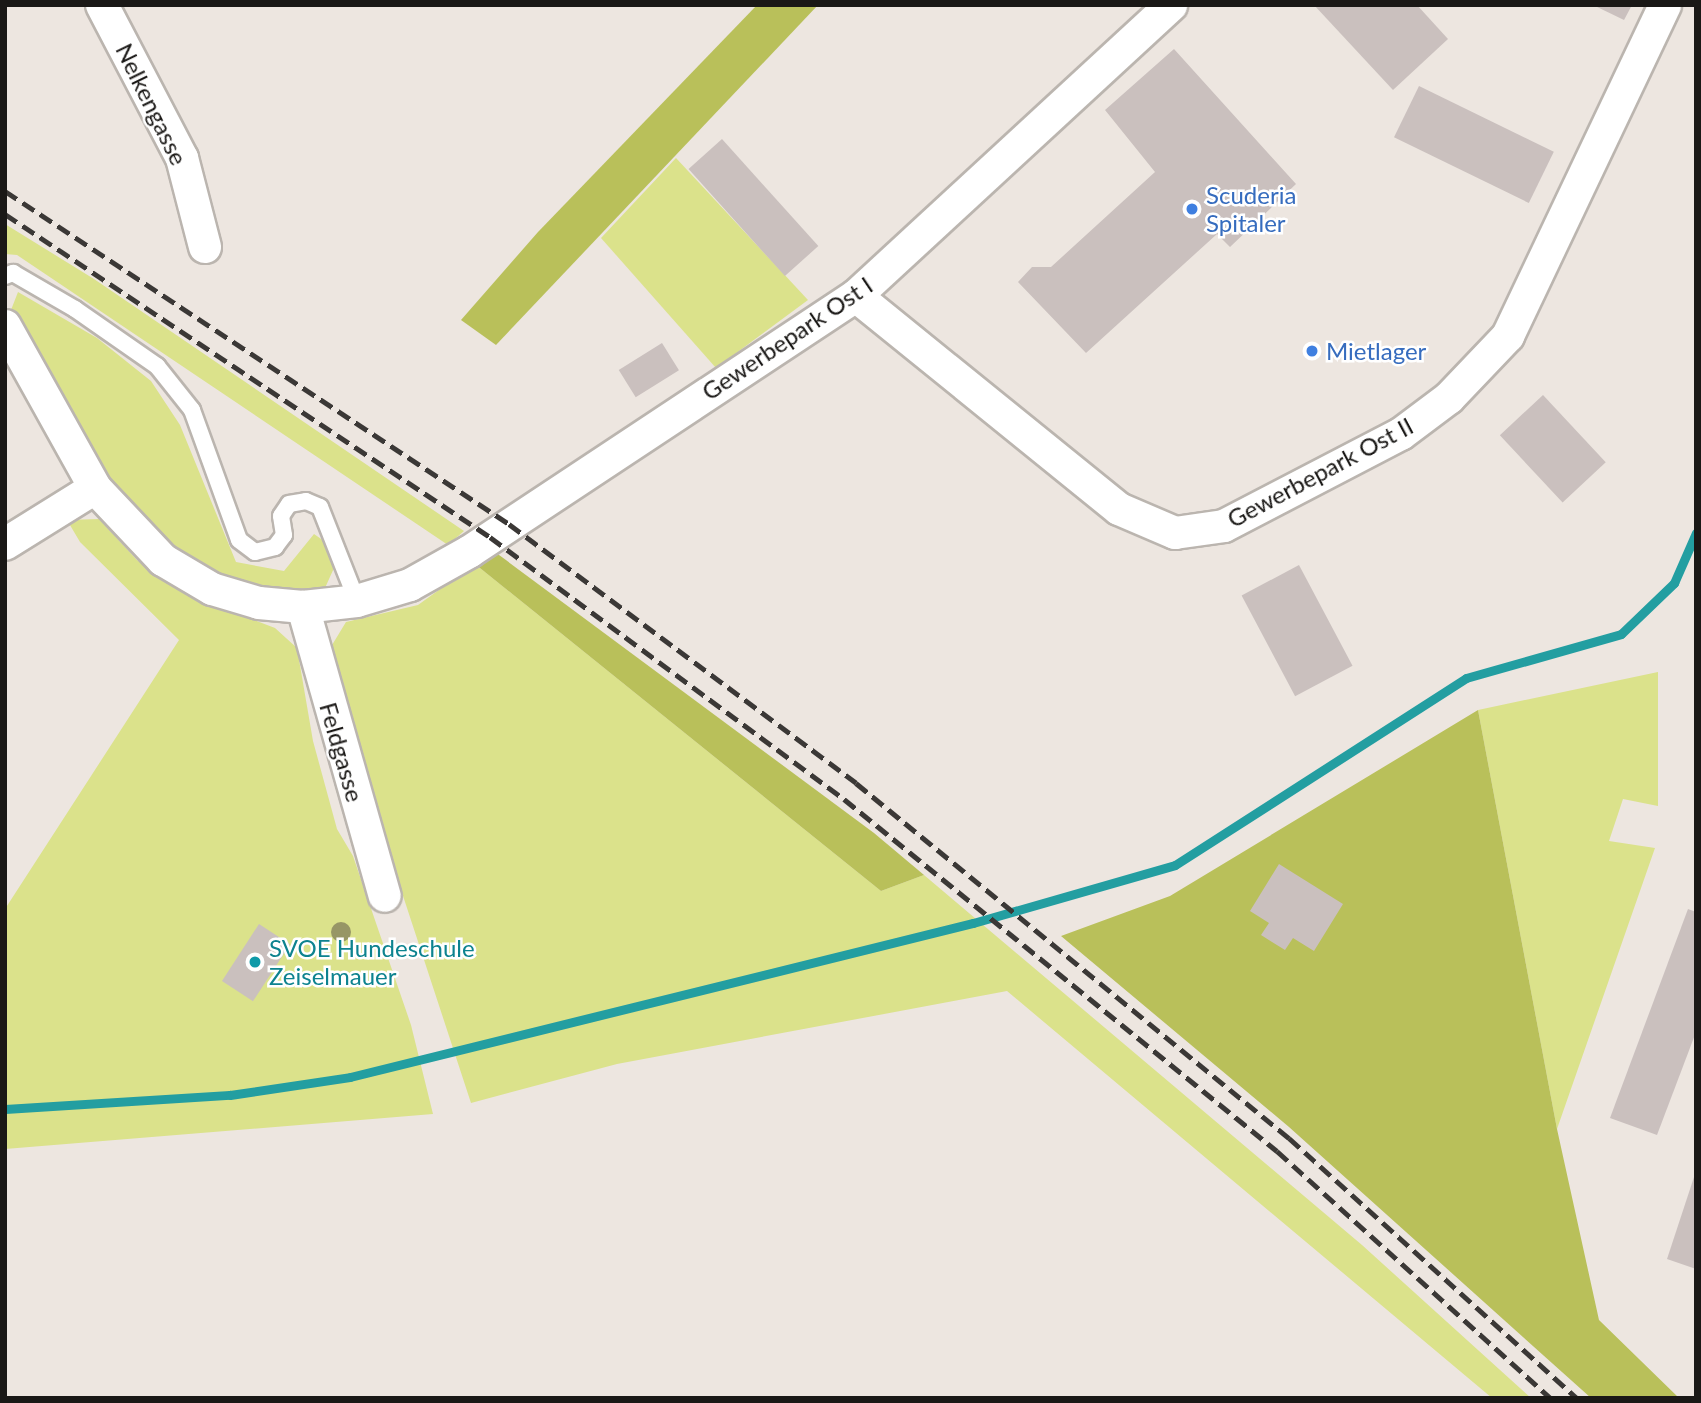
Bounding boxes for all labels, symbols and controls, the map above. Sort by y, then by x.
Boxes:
street label: Nelkengasse [110,38,194,170]
place label: Scuderia Spitaler [1206,181,1296,237]
marker: Scuderia Spitaler [1184,201,1200,217]
street label: Gewerbepark Ost I [696,270,878,406]
place label: Mietlager [1326,337,1426,365]
marker: Mietlager [1304,343,1320,359]
street label: Gewerbepark Ost II [1222,411,1418,533]
street label: Feldgasse [314,699,370,805]
place label: SVOE Hundeschule Zeiselmauer [269,934,475,990]
marker: SVOE Hundeschule Zeiselmauer [247,954,263,970]

